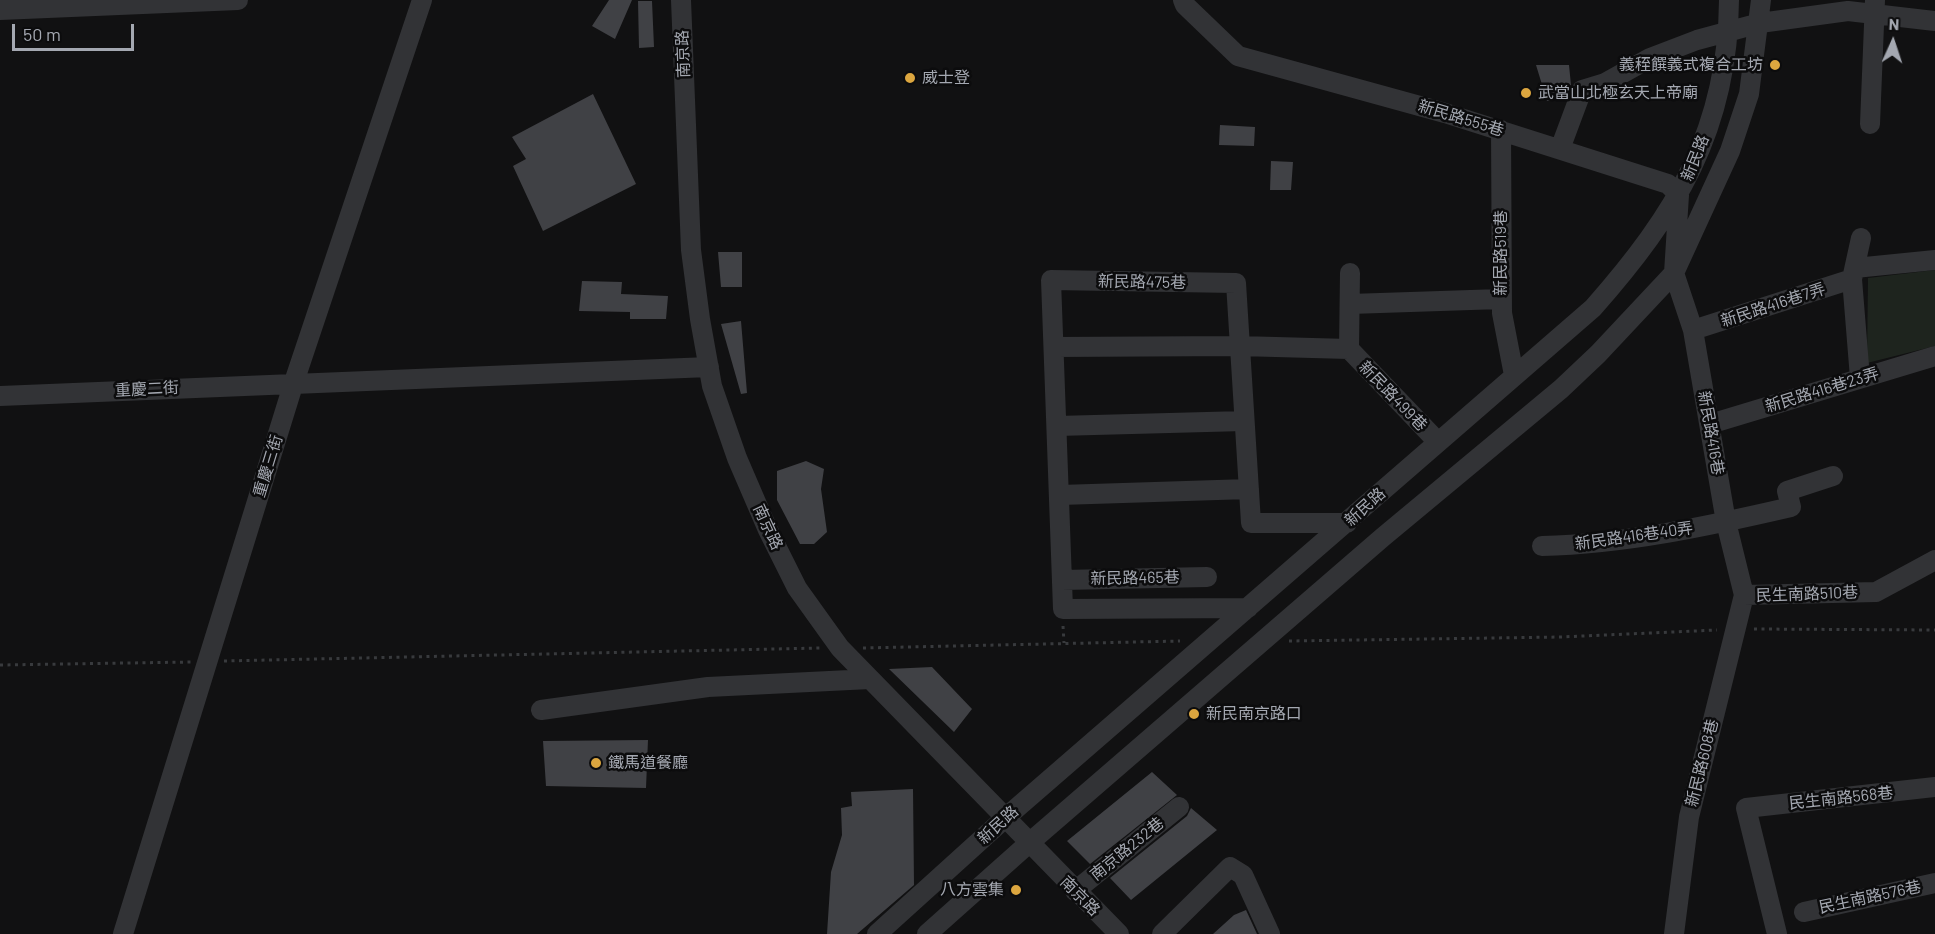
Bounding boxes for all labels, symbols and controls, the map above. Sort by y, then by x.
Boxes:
scale bar [15,12,136,50]
north arrow [1863,12,1923,72]
text: N [1888,14,1900,33]
text: 50 m [23,23,61,45]
street label: 南京路 [673,30,693,78]
place label: 義秷饌義式複合工坊 [1619,55,1763,75]
marker: 義秷饌義式複合工坊 [1768,58,1782,72]
place label: 威士登 [922,68,970,88]
marker: 威士登 [903,71,917,85]
place label: 武當山北極玄天上帝廟 [1538,83,1698,103]
marker: 武當山北極玄天上帝廟 [1519,86,1533,100]
street label: 新民路555巷 [1416,96,1506,140]
street label: 新民路 [1677,132,1713,184]
street label: 新民路519巷 [1491,210,1511,296]
street label: 新民路475巷 [1098,272,1186,292]
street label: 新民路416巷7弄 [1718,279,1828,331]
street label: 新民路499巷 [1355,357,1431,435]
street label: 新民路416巷23弄 [1763,364,1881,416]
street label: 重慶二街 [115,378,179,400]
street label: 新民路416巷 [1694,389,1728,477]
street label: 重慶三街 [249,433,287,499]
street label: 新民路 [1341,484,1389,530]
street label: 南京路 [749,501,787,553]
street label: 新民路416巷40弄 [1574,518,1694,554]
street label: 新民路465巷 [1090,568,1180,588]
street label: 民生南路510巷 [1755,583,1859,605]
place label: 新民南京路口 [1206,704,1302,724]
marker: 新民南京路口 [1187,707,1201,721]
street label: 新民路608巷 [1682,717,1722,809]
place label: 鐵馬道餐廳 [608,753,688,773]
marker: 鐵馬道餐廳 [589,756,603,770]
street label: 民生南路568巷 [1788,783,1894,813]
street label: 新民路 [974,802,1022,848]
street label: 南京路232巷 [1086,813,1168,885]
street label: 南京路 [1056,872,1104,920]
street label: 民生南路576巷 [1817,877,1923,917]
place label: 八方雲集 [940,880,1004,900]
marker: 八方雲集 [1009,883,1023,897]

